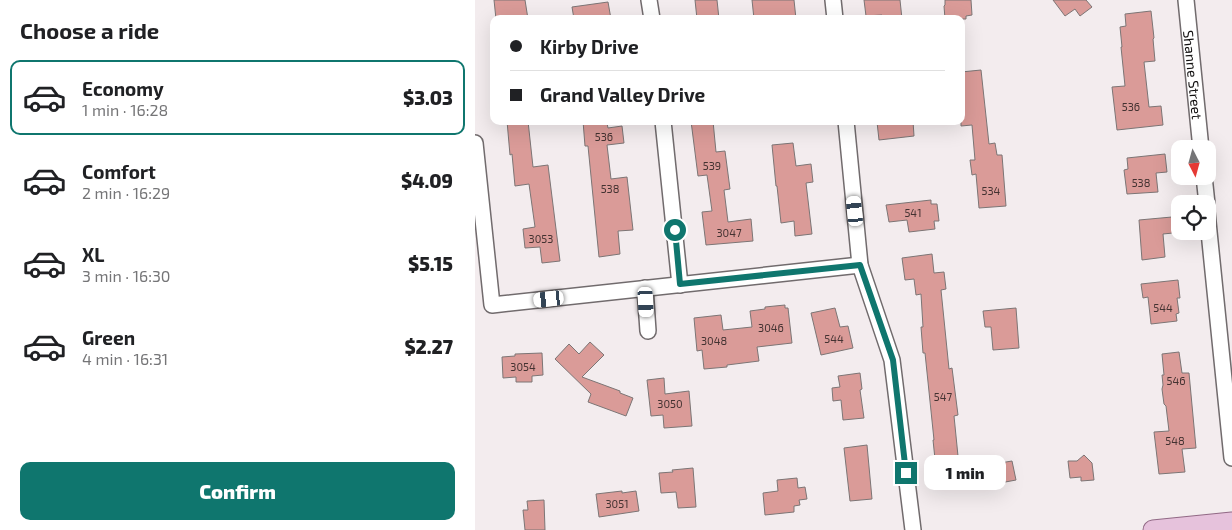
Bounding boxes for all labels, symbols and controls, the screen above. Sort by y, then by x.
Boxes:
text: Choose a ride [20,17,159,43]
street label: Shanne Street [1181,29,1206,120]
text: Kirby Drive [540,35,639,58]
icon: car [22,75,67,120]
text: Economy [82,77,164,100]
text: Grand Valley Drive [540,83,705,106]
text: $3.03 [403,86,453,109]
text: 1 min · 16:28 [82,100,168,119]
house number: 536 [1122,100,1140,113]
house number: 536 [595,130,613,143]
north arrow [1171,140,1216,185]
map controls [1171,140,1216,240]
icon: car [22,158,67,203]
house number: 539 [703,159,721,172]
text: Comfort [82,160,156,183]
text: $4.09 [401,169,453,192]
house number: 538 [1132,176,1150,189]
house number: 538 [601,182,619,195]
text: 2 min · 16:29 [82,183,170,202]
house number: 534 [982,184,1001,197]
car [845,195,864,227]
button: locate [1171,195,1216,240]
house number: 541 [904,206,922,219]
route start [664,219,686,241]
house number: 3047 [716,226,742,239]
house number: 3053 [529,232,553,245]
icon: car [22,241,67,286]
text: XL [82,243,104,266]
text: $5.15 [408,252,453,275]
text: 3 min · 16:30 [82,266,171,285]
car [637,287,654,317]
car [533,290,564,308]
house number: 544 [1153,301,1173,314]
house number: 3046 [758,321,784,334]
icon: car [22,324,67,369]
text: Green [82,326,135,349]
house number: 544 [824,332,844,345]
house number: 3048 [701,334,727,347]
text: $2.27 [404,335,453,358]
text: 4 min · 16:31 [82,349,168,368]
house number: 3054 [510,360,536,373]
house number: 546 [1167,374,1185,387]
house number: 547 [934,390,953,403]
house number: 3050 [657,397,683,410]
house number: 548 [1165,434,1185,447]
callout: 1 min [923,456,1006,490]
button: Confirm [20,462,455,520]
route end [895,462,917,484]
text: 1 min [945,463,985,482]
house number: 3051 [605,497,629,510]

